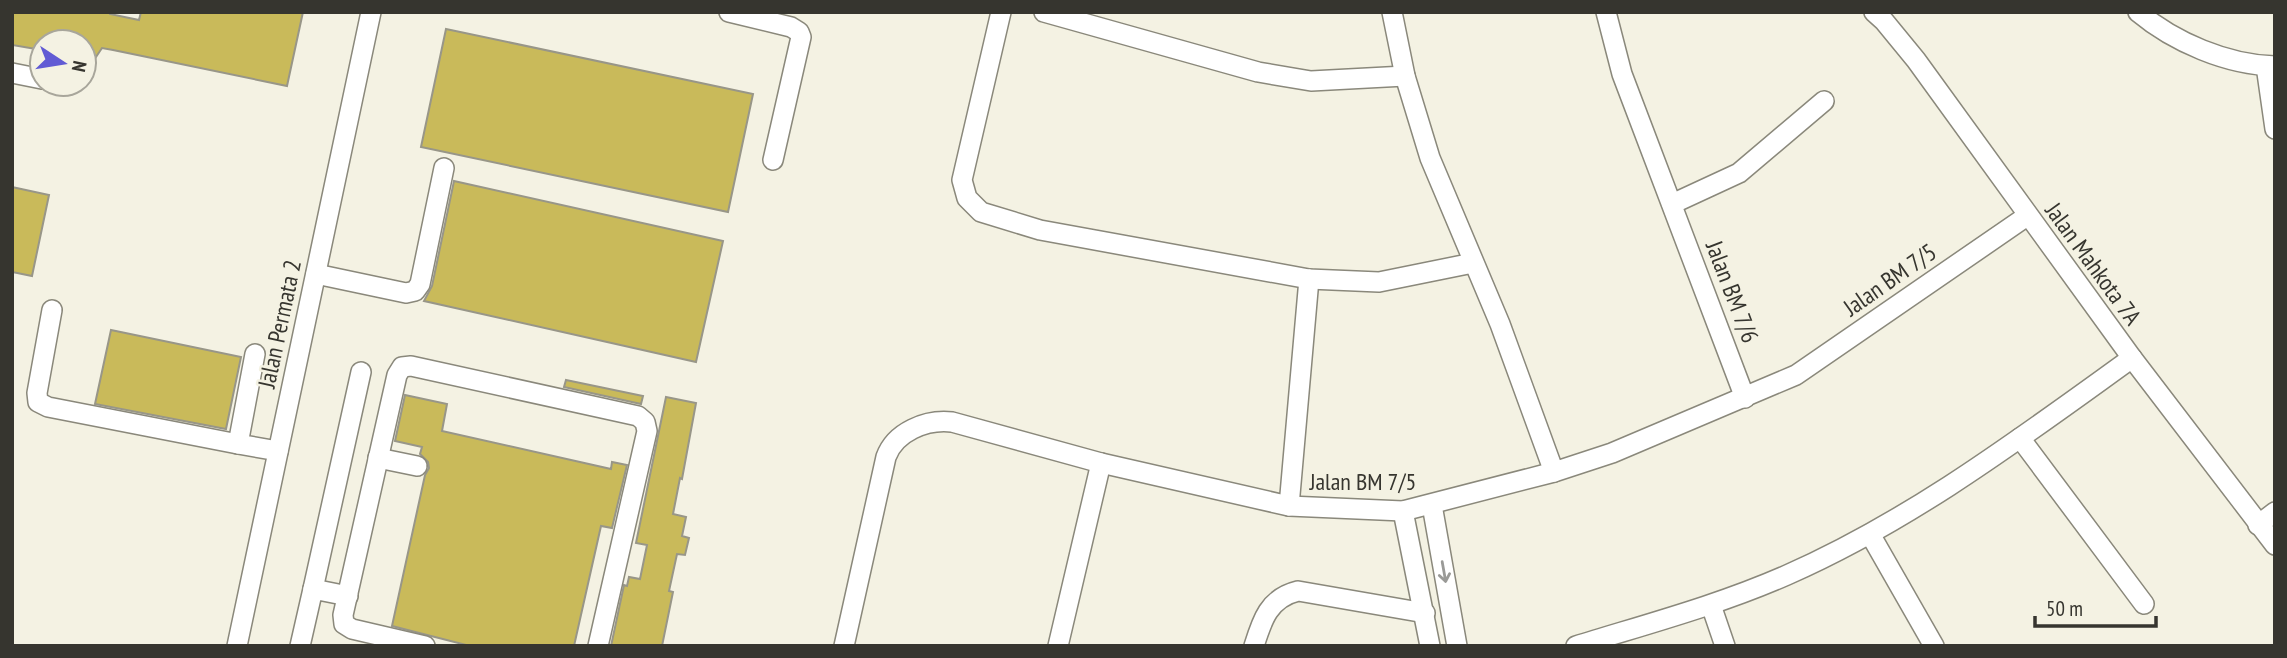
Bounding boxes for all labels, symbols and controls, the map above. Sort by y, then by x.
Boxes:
north arrow [28,28,98,98]
text: N [67,59,92,74]
street label: Jalan Mahkota 7A [2038,195,2149,332]
street label: Jalan BM 7/6 [1699,236,1766,347]
street label: Jalan BM 7/5 [1836,236,1942,323]
street label: Jalan Permata 2 [251,257,308,392]
street label: Jalan BM 7/5 [1309,466,1416,497]
one-way arrow [1438,560,1451,583]
scale bar [2035,584,2156,628]
text: 50 m [2046,595,2083,622]

